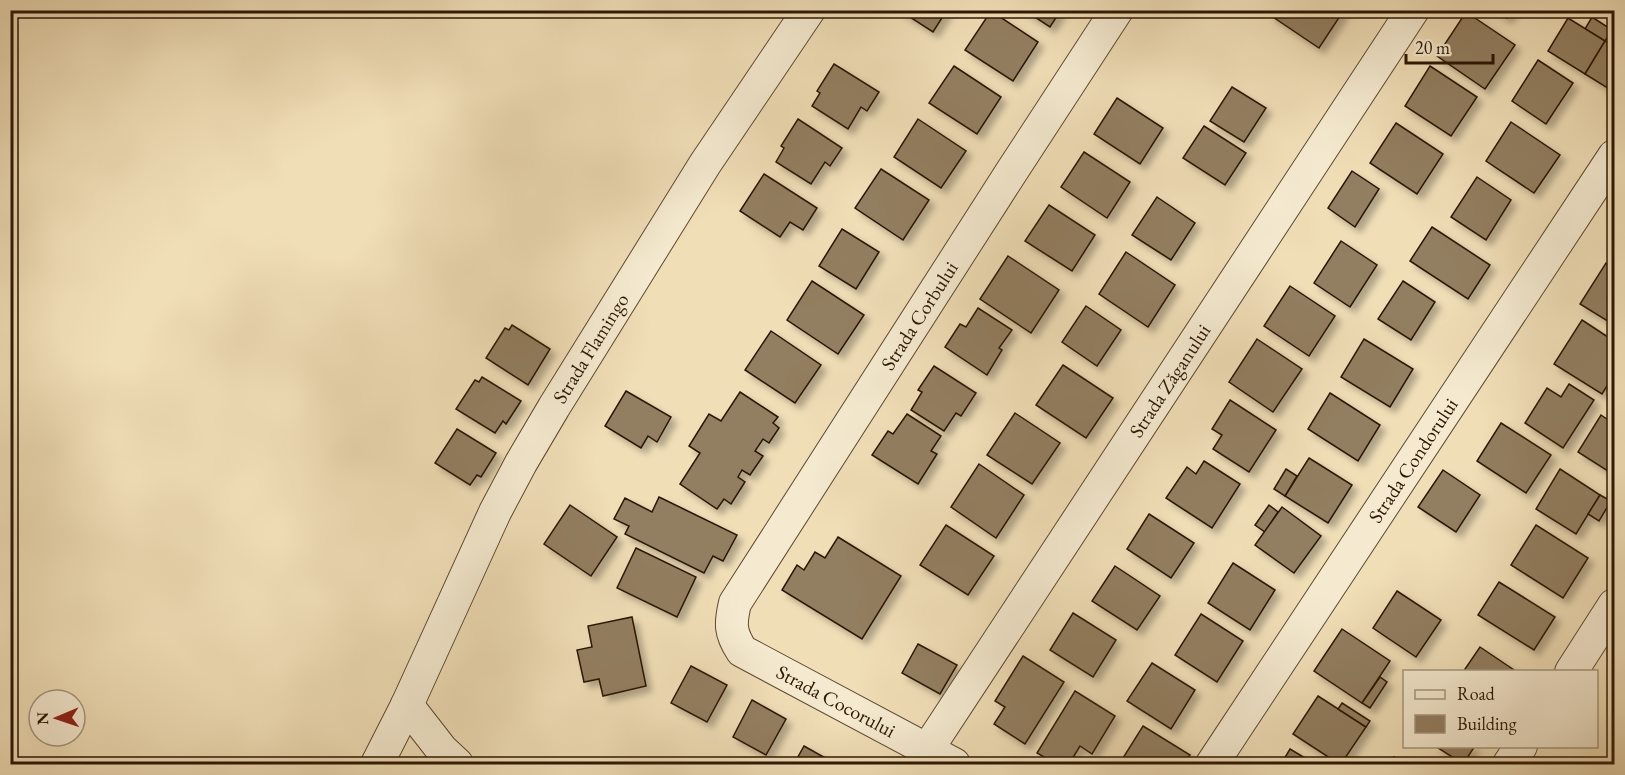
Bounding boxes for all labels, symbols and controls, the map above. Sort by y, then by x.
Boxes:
scale bar [1406,27,1493,65]
text: 20 m [1415,36,1450,59]
street label: Strada Corbului [875,256,964,375]
street label: Strada Flamingo [546,288,635,408]
street label: Strada Zăganului [1123,319,1216,442]
street label: Strada Condorului [1362,393,1464,528]
street label: Strada Cocorului [772,659,900,743]
legend [1403,670,1598,748]
text: Road [1457,682,1496,705]
north arrow [27,688,87,748]
text: N [32,712,53,725]
text: Building [1457,712,1517,735]

